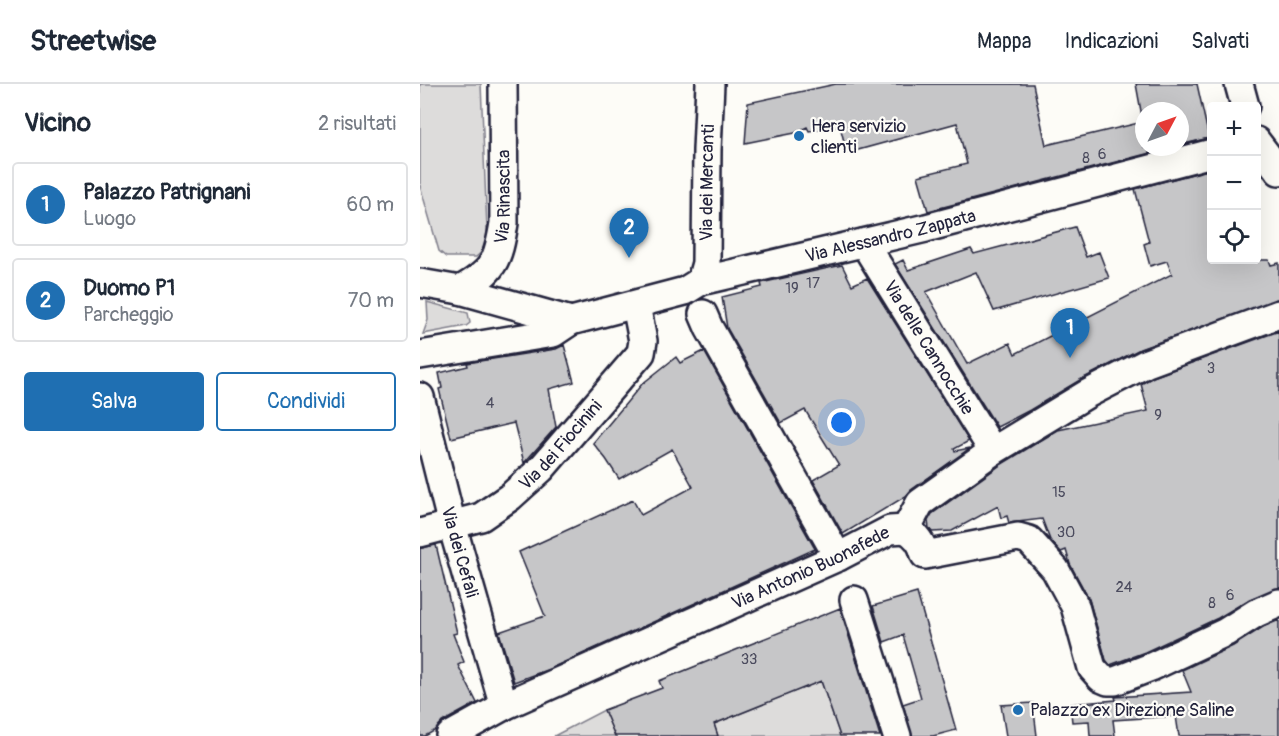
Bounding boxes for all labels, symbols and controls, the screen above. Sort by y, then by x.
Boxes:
text: Streetwise [30,24,156,59]
text: Mappa [977,28,1032,55]
text: Indicazioni [1065,28,1158,55]
text: Salvati [1191,28,1249,55]
north arrow [1135,102,1189,156]
map controls [1207,102,1261,264]
button: + [1207,102,1261,156]
text: Vicino [24,107,91,139]
text: 2 risultati [318,111,396,136]
place label: Hera servizio clienti [811,115,906,159]
street label: Via dei Mercanti [695,124,720,241]
marker: Hera servizio clienti [792,129,806,143]
house number: 6 [1098,145,1106,164]
street label: Via Rinascita [489,149,516,246]
house number: 8 [1082,149,1090,168]
button: − [1207,156,1261,210]
text: Palazzo Patrignani [83,178,250,206]
text: 1 [42,192,49,217]
text: 60 m [347,192,394,217]
street label: Via Alessandro Zappata [803,204,978,268]
text: Luogo [83,206,136,231]
pin: 2 [610,208,648,258]
button: locate [1207,210,1261,264]
text: Duomo P1 [83,274,175,302]
house number: 17 [806,274,820,293]
street label: Via delle Cannocchie [878,276,979,419]
house number: 19 [785,279,799,298]
text: 2 [40,288,51,313]
text: 70 m [348,288,394,313]
text: Parcheggio [83,302,174,327]
pin: 1 [1050,308,1090,358]
house number: 3 [1207,359,1215,378]
button: Salva [24,372,204,431]
button: Condividi [216,372,396,431]
house number: 4 [486,394,495,413]
street label: Via dei Fiocinini [514,395,607,495]
house number: 9 [1154,406,1162,425]
your location [827,408,856,437]
house number: 15 [1052,483,1066,502]
street label: Via dei Cefali [436,504,484,600]
street label: Via Antonio Buonafede [728,521,894,615]
house number: 30 [1057,523,1075,542]
house number: 24 [1115,578,1133,597]
house number: 6 [1226,586,1234,605]
house number: 8 [1208,594,1216,613]
house number: 33 [741,650,757,669]
place label: Palazzo ex Direzione Saline [1030,699,1234,722]
marker: Palazzo ex Direzione Saline [1011,703,1025,717]

